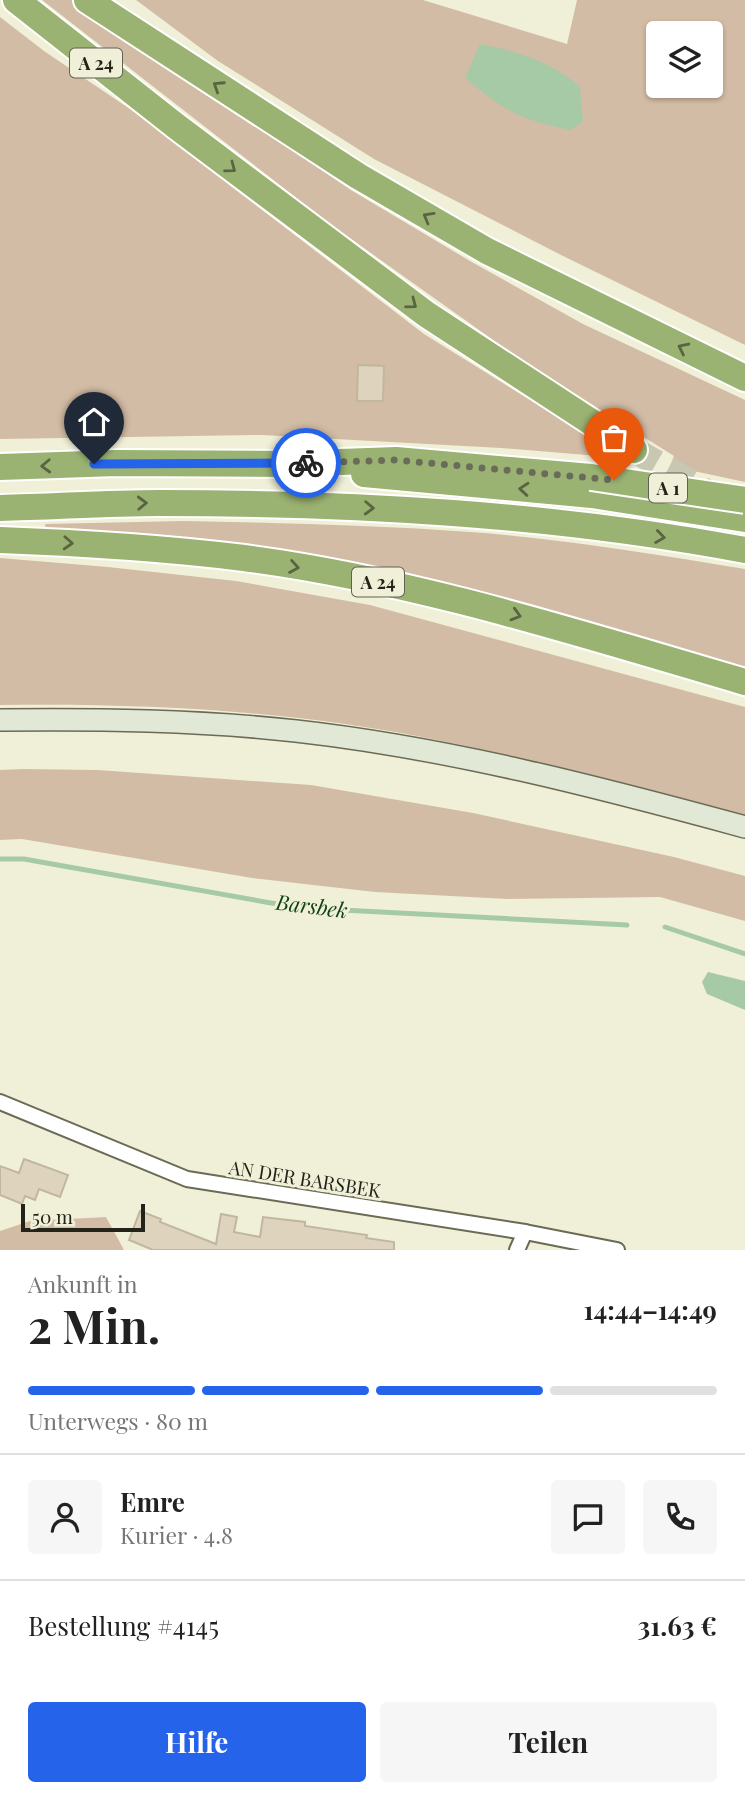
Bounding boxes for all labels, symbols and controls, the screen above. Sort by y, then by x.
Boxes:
map controls [646,21,723,98]
button: layers [646,21,723,98]
road number: A 24 [70,48,122,78]
one-way arrow [212,82,225,95]
one-way arrow [223,159,235,172]
one-way arrow [423,212,436,225]
one-way arrow [405,296,417,309]
one-way arrow [678,342,690,356]
pin [64,392,124,464]
icon: home [75,403,113,441]
pin [584,408,644,480]
icon: bag [595,419,633,457]
courier [271,428,341,498]
icon: bike [287,444,325,482]
one-way arrow [40,458,51,473]
road number: A 1 [649,474,687,502]
one-way arrow [518,482,529,497]
one-way arrow [136,496,147,511]
one-way arrow [364,500,375,515]
one-way arrow [654,529,666,544]
one-way arrow [63,535,74,550]
one-way arrow [288,559,300,574]
road number: A 24 [352,568,404,596]
one-way arrow [510,607,522,622]
water label: Barsbek [274,887,349,923]
street label: AN DER BARSBEK [226,1153,383,1203]
scale bar [21,1201,145,1233]
text: 50 m [32,1203,73,1229]
text: Ankunft in [28,1268,138,1299]
text: 14:44–14:49 [584,1292,717,1327]
text: 2 Min. [28,1294,160,1356]
text: Unterwegs · 80 m [28,1405,208,1436]
button: person [28,1480,102,1554]
button: chat [551,1480,625,1554]
button: phone [643,1480,717,1554]
text: Emre [120,1484,185,1519]
text: Kurier · 4.8 [120,1519,233,1550]
text: Bestellung #4145 [28,1608,219,1643]
text: 31.63 € [638,1608,717,1643]
button: Hilfe [28,1702,366,1782]
button: Teilen [380,1702,717,1782]

